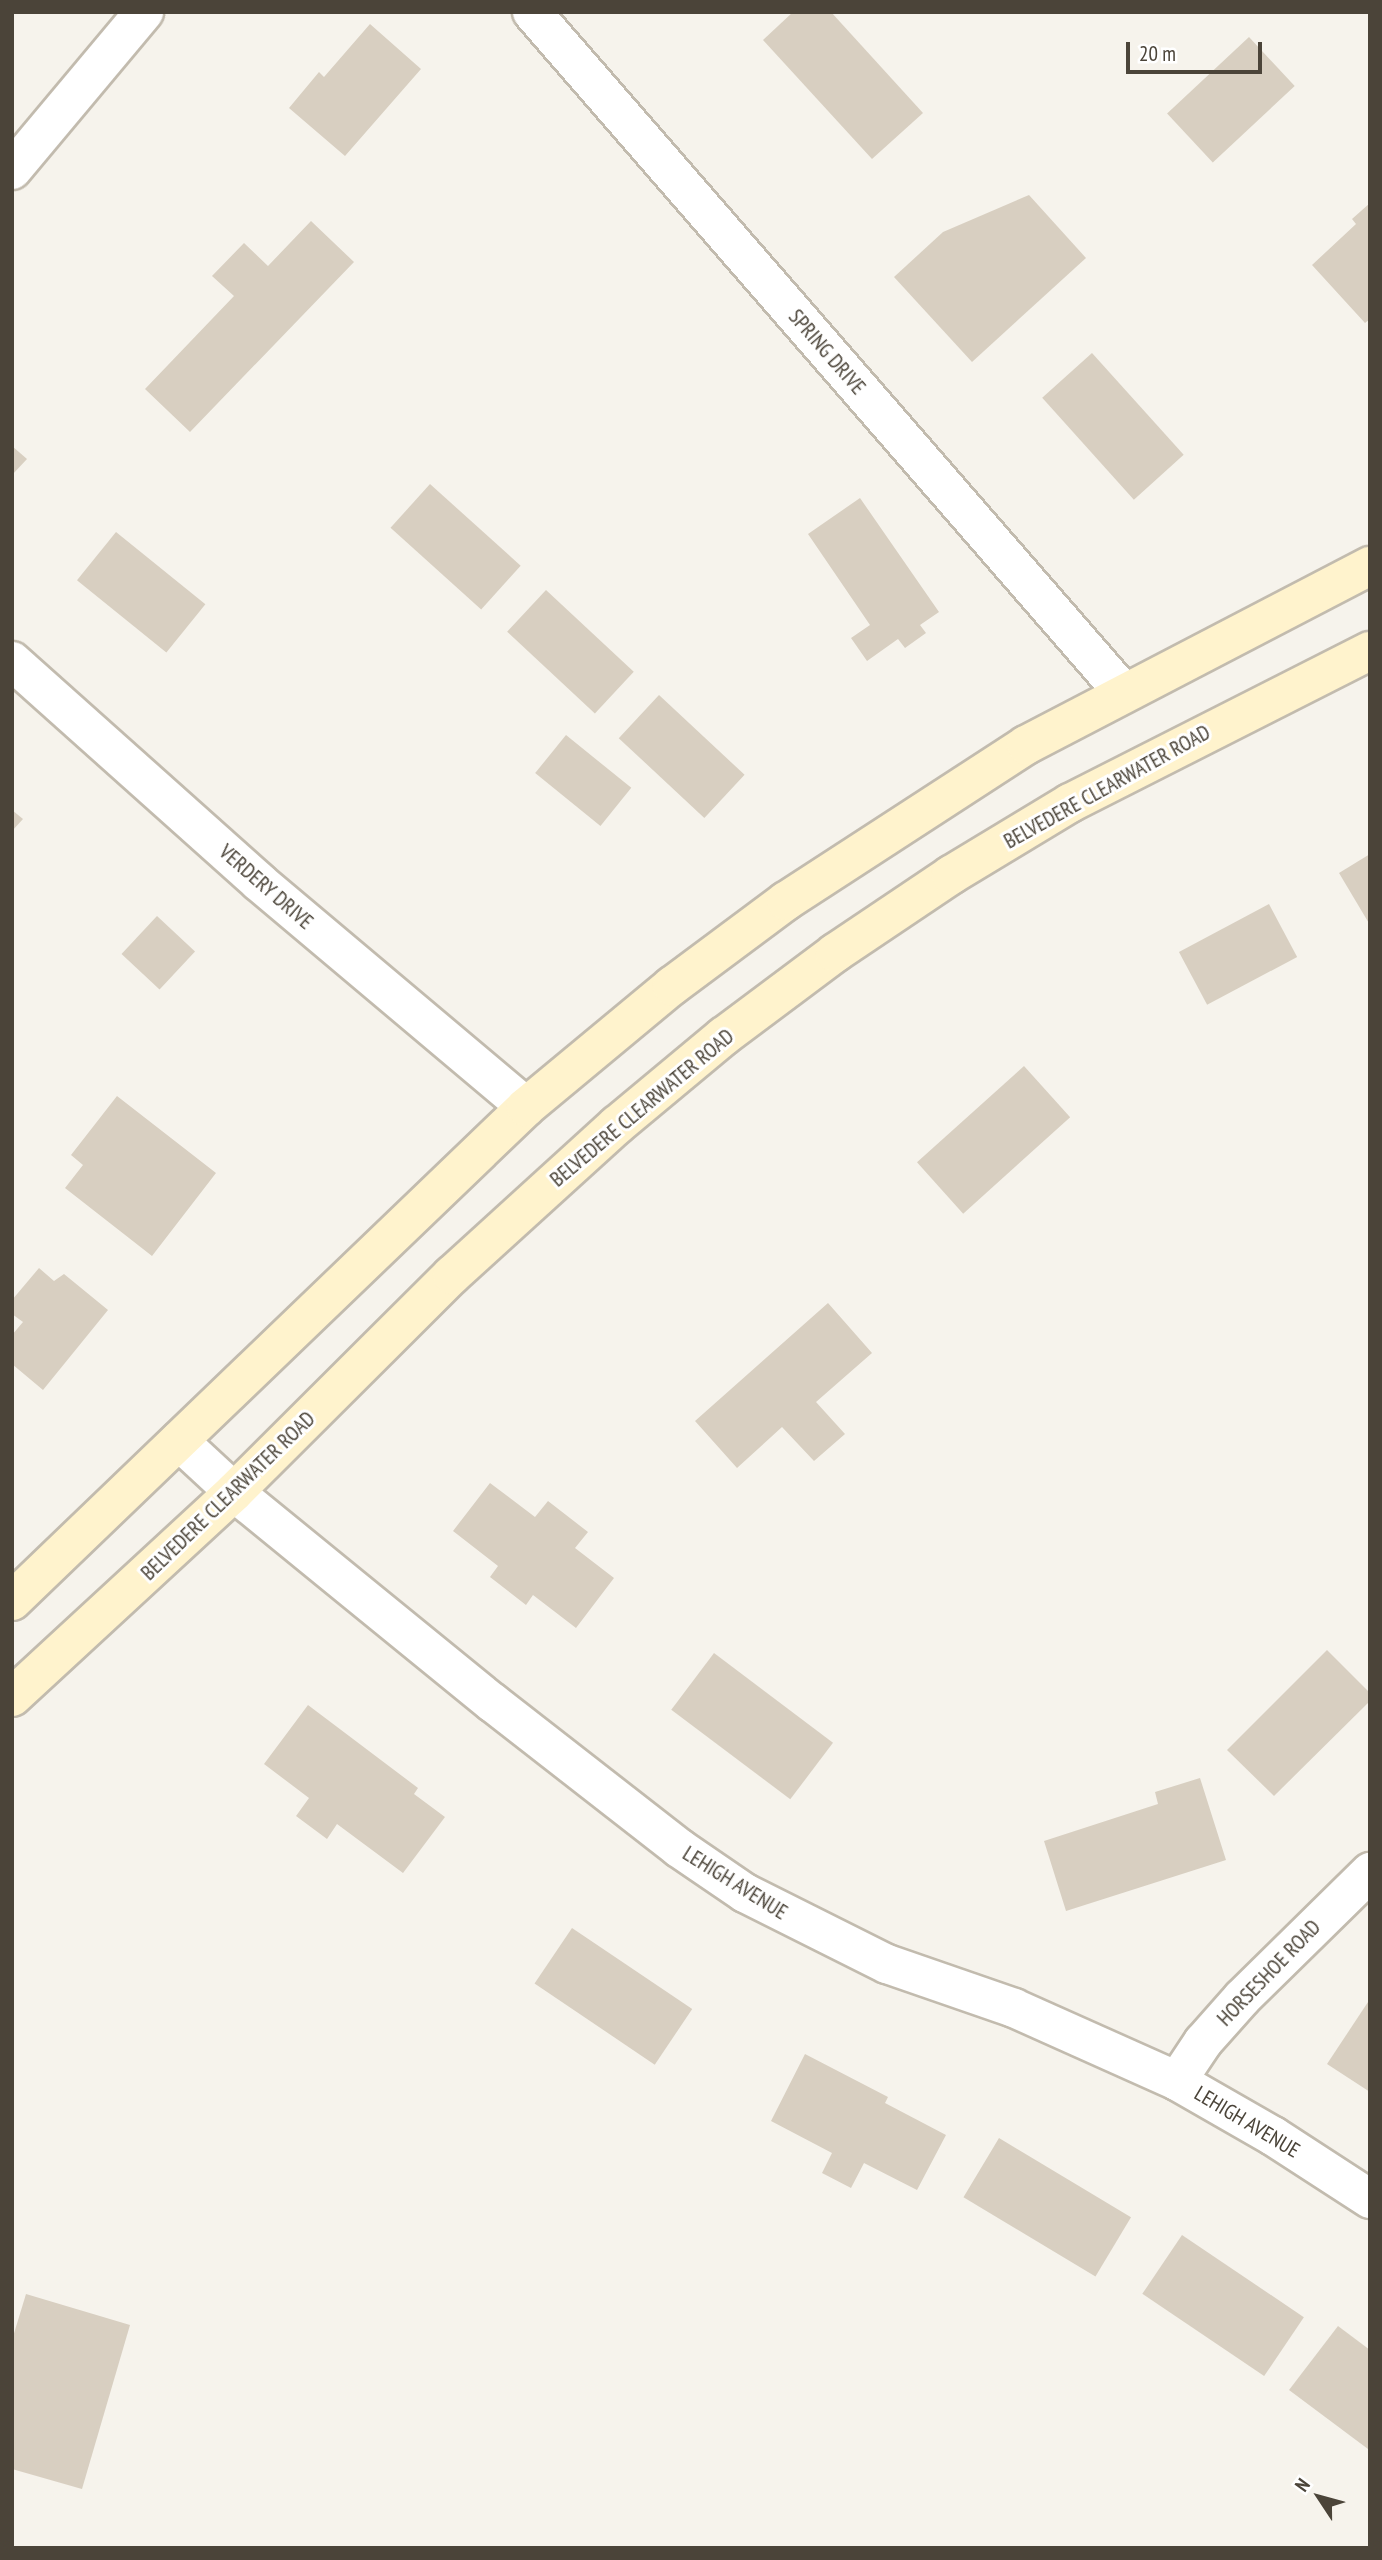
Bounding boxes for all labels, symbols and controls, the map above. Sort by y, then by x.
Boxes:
scale bar [1130,28,1266,72]
text: 20 m [1139,40,1176,67]
street label: SPRING DRIVE [783,304,871,400]
street label: BELVEDERE CLEARWATER ROAD [1000,720,1214,854]
street label: VERDERY DRIVE [214,839,318,935]
street label: BELVEDERE CLEARWATER ROAD [545,1024,739,1192]
street label: BELVEDERE CLEARWATER ROAD [136,1406,320,1586]
street label: LEHIGH AVENUE [678,1841,792,1925]
street label: HORSESHOE ROAD [1212,1915,1326,2031]
street label: LEHIGH AVENUE [1190,2081,1304,2163]
north arrow [1284,2462,1354,2532]
text: N [1289,2473,1315,2496]

